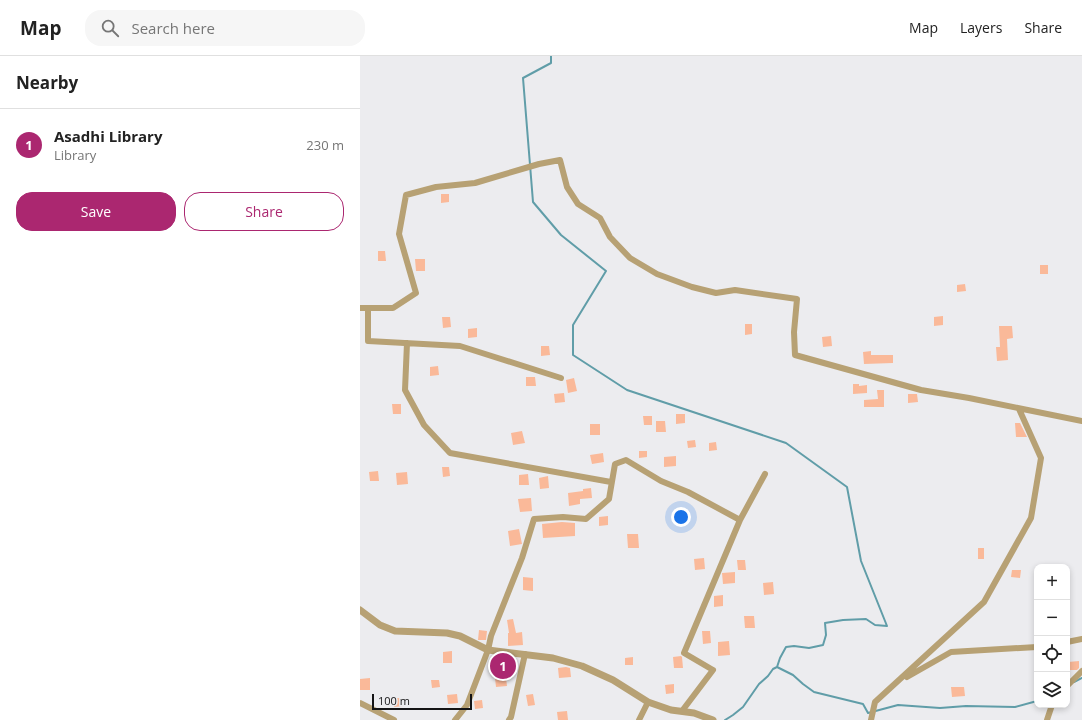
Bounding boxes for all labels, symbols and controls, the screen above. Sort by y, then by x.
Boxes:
search box [85,10,365,46]
text: Map [20,15,61,41]
icon: search [99,17,121,39]
text: Search here [131,18,215,38]
text: Map [909,18,938,37]
text: Layers [960,18,1002,37]
text: Share [1024,18,1062,37]
text: Nearby [16,71,78,94]
text: Asadhi Library [54,126,162,146]
text: 1 [25,136,33,154]
text: 230 m [306,136,344,154]
text: Library [54,146,96,164]
button: Save [16,192,176,231]
button: Share [184,192,344,231]
your location [671,507,691,527]
map controls [1034,564,1070,708]
button: + [1034,564,1070,600]
button: − [1034,600,1070,636]
button: locate [1034,636,1070,672]
pin: 1 [490,651,516,681]
button: layers [1034,672,1070,708]
scale bar [372,692,472,711]
text: 100 m [378,693,410,708]

